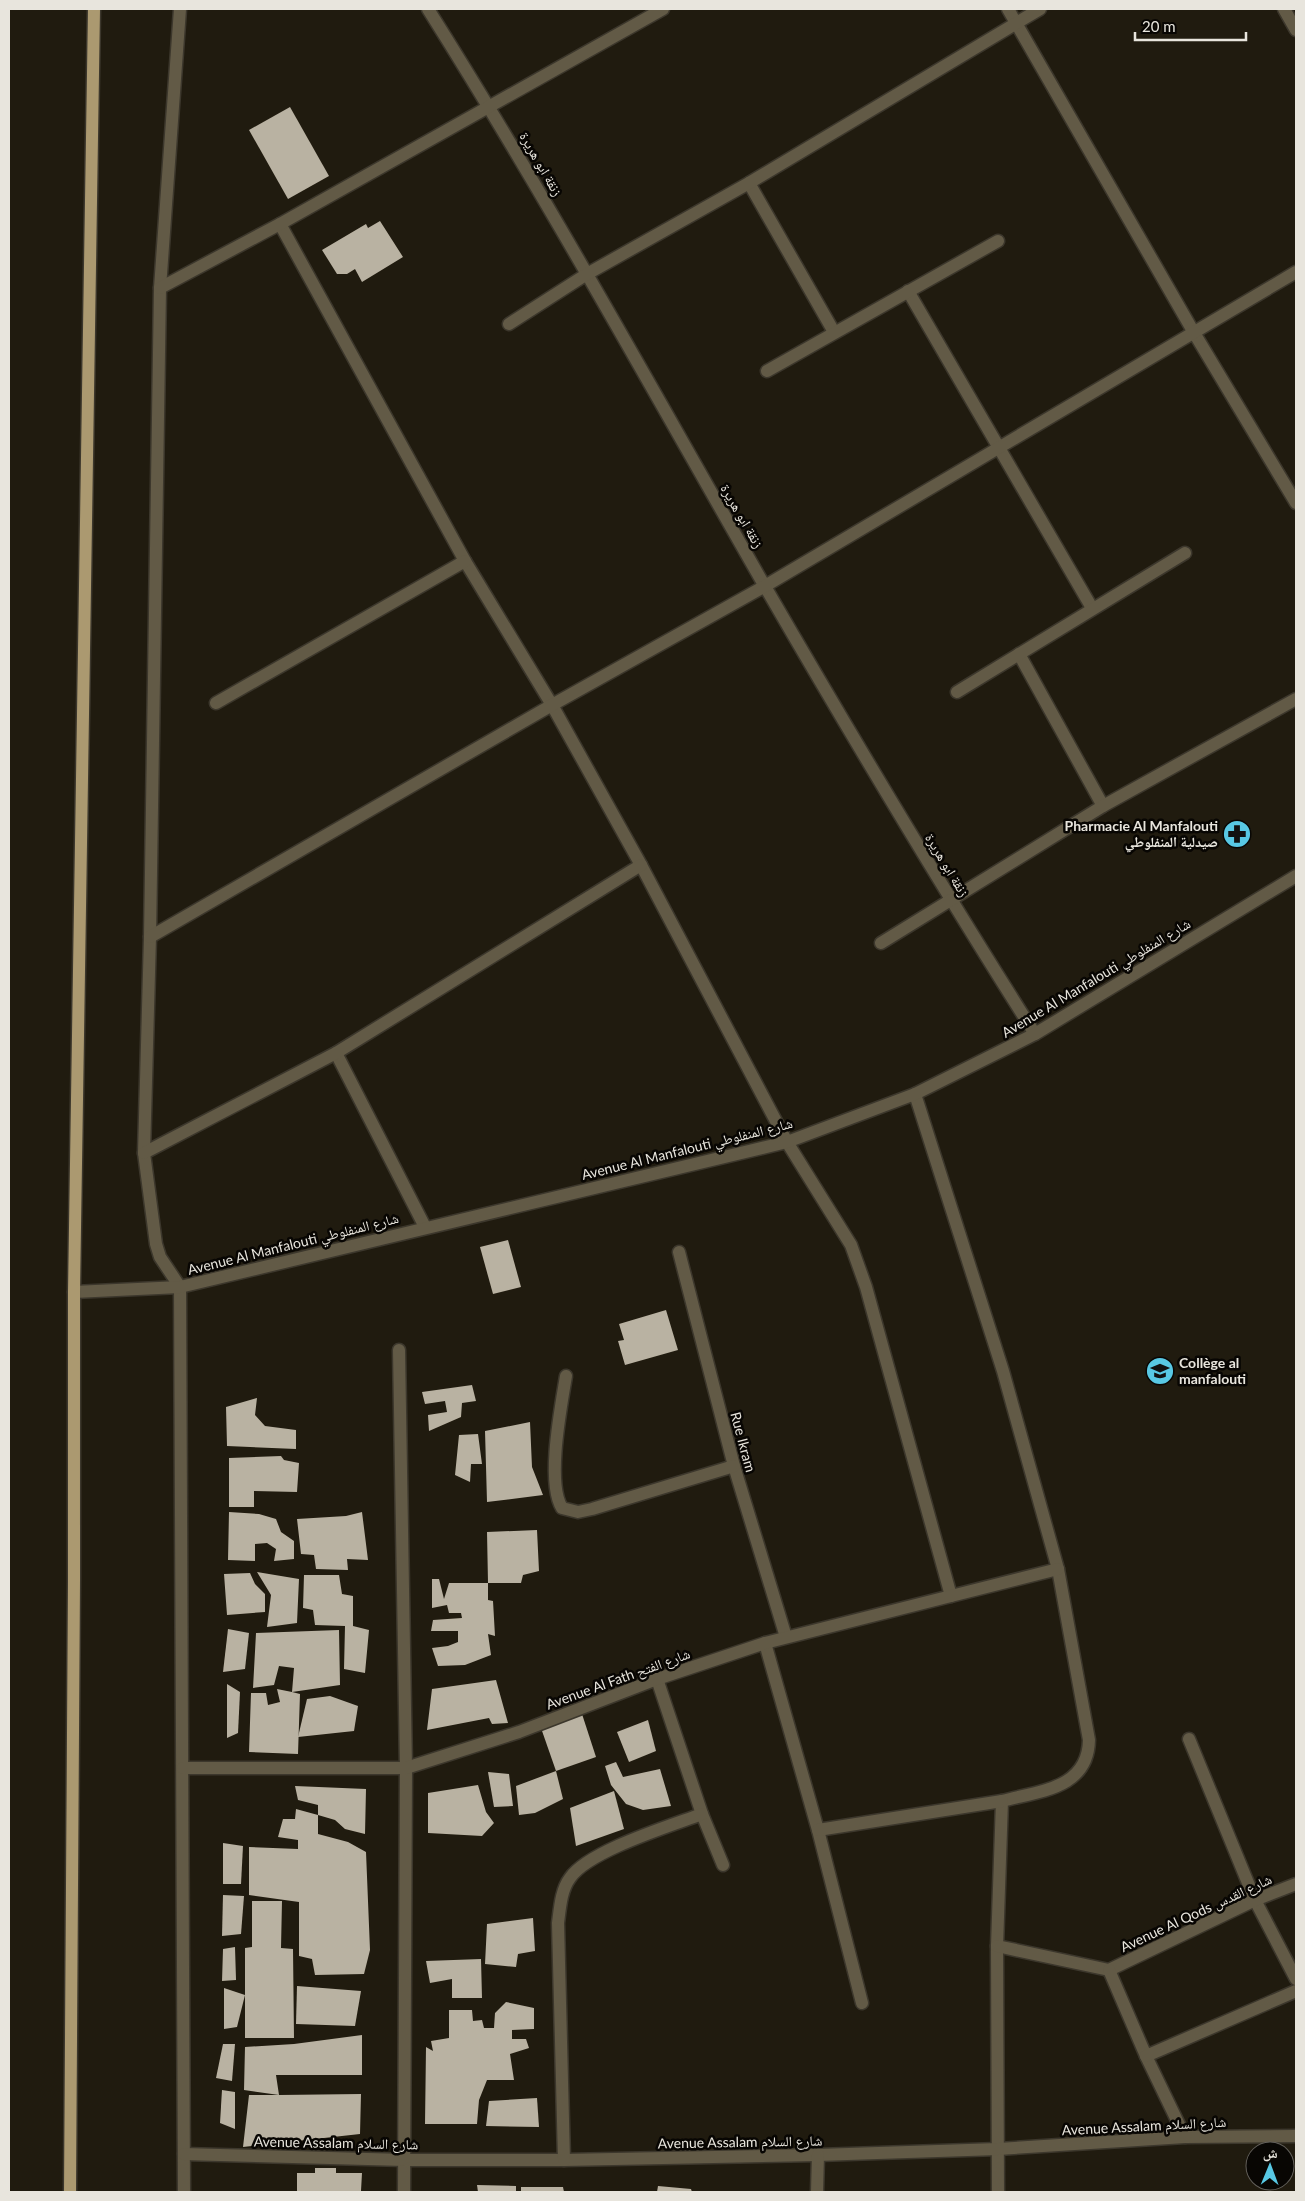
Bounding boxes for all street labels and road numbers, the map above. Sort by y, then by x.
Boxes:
street label: زنقة ابو هريرة [515,129,567,199]
street label: زنقة ابو هريرة [716,481,768,551]
street label: زنقة ابو هريرة [921,830,973,900]
street label: Avenue Al Manfalouti شارع المنفلوطي [998,914,1195,1044]
street label: Avenue Al Manfalouti شارع المنفلوطي [580,1114,795,1186]
street label: Avenue Al Manfalouti شارع المنفلوطي [186,1209,401,1281]
street label: Rue Ikram [727,1410,760,1474]
street label: Avenue Al Fath شارع الفتح [543,1644,693,1714]
street label: Avenue Al Qods شارع القدس [1117,1870,1275,1957]
street label: Avenue Assalam شارع السلام [1061,2113,1227,2140]
street label: Avenue Assalam شارع السلام [658,2132,822,2153]
street label: Avenue Assalam شارع السلام [254,2133,418,2154]

